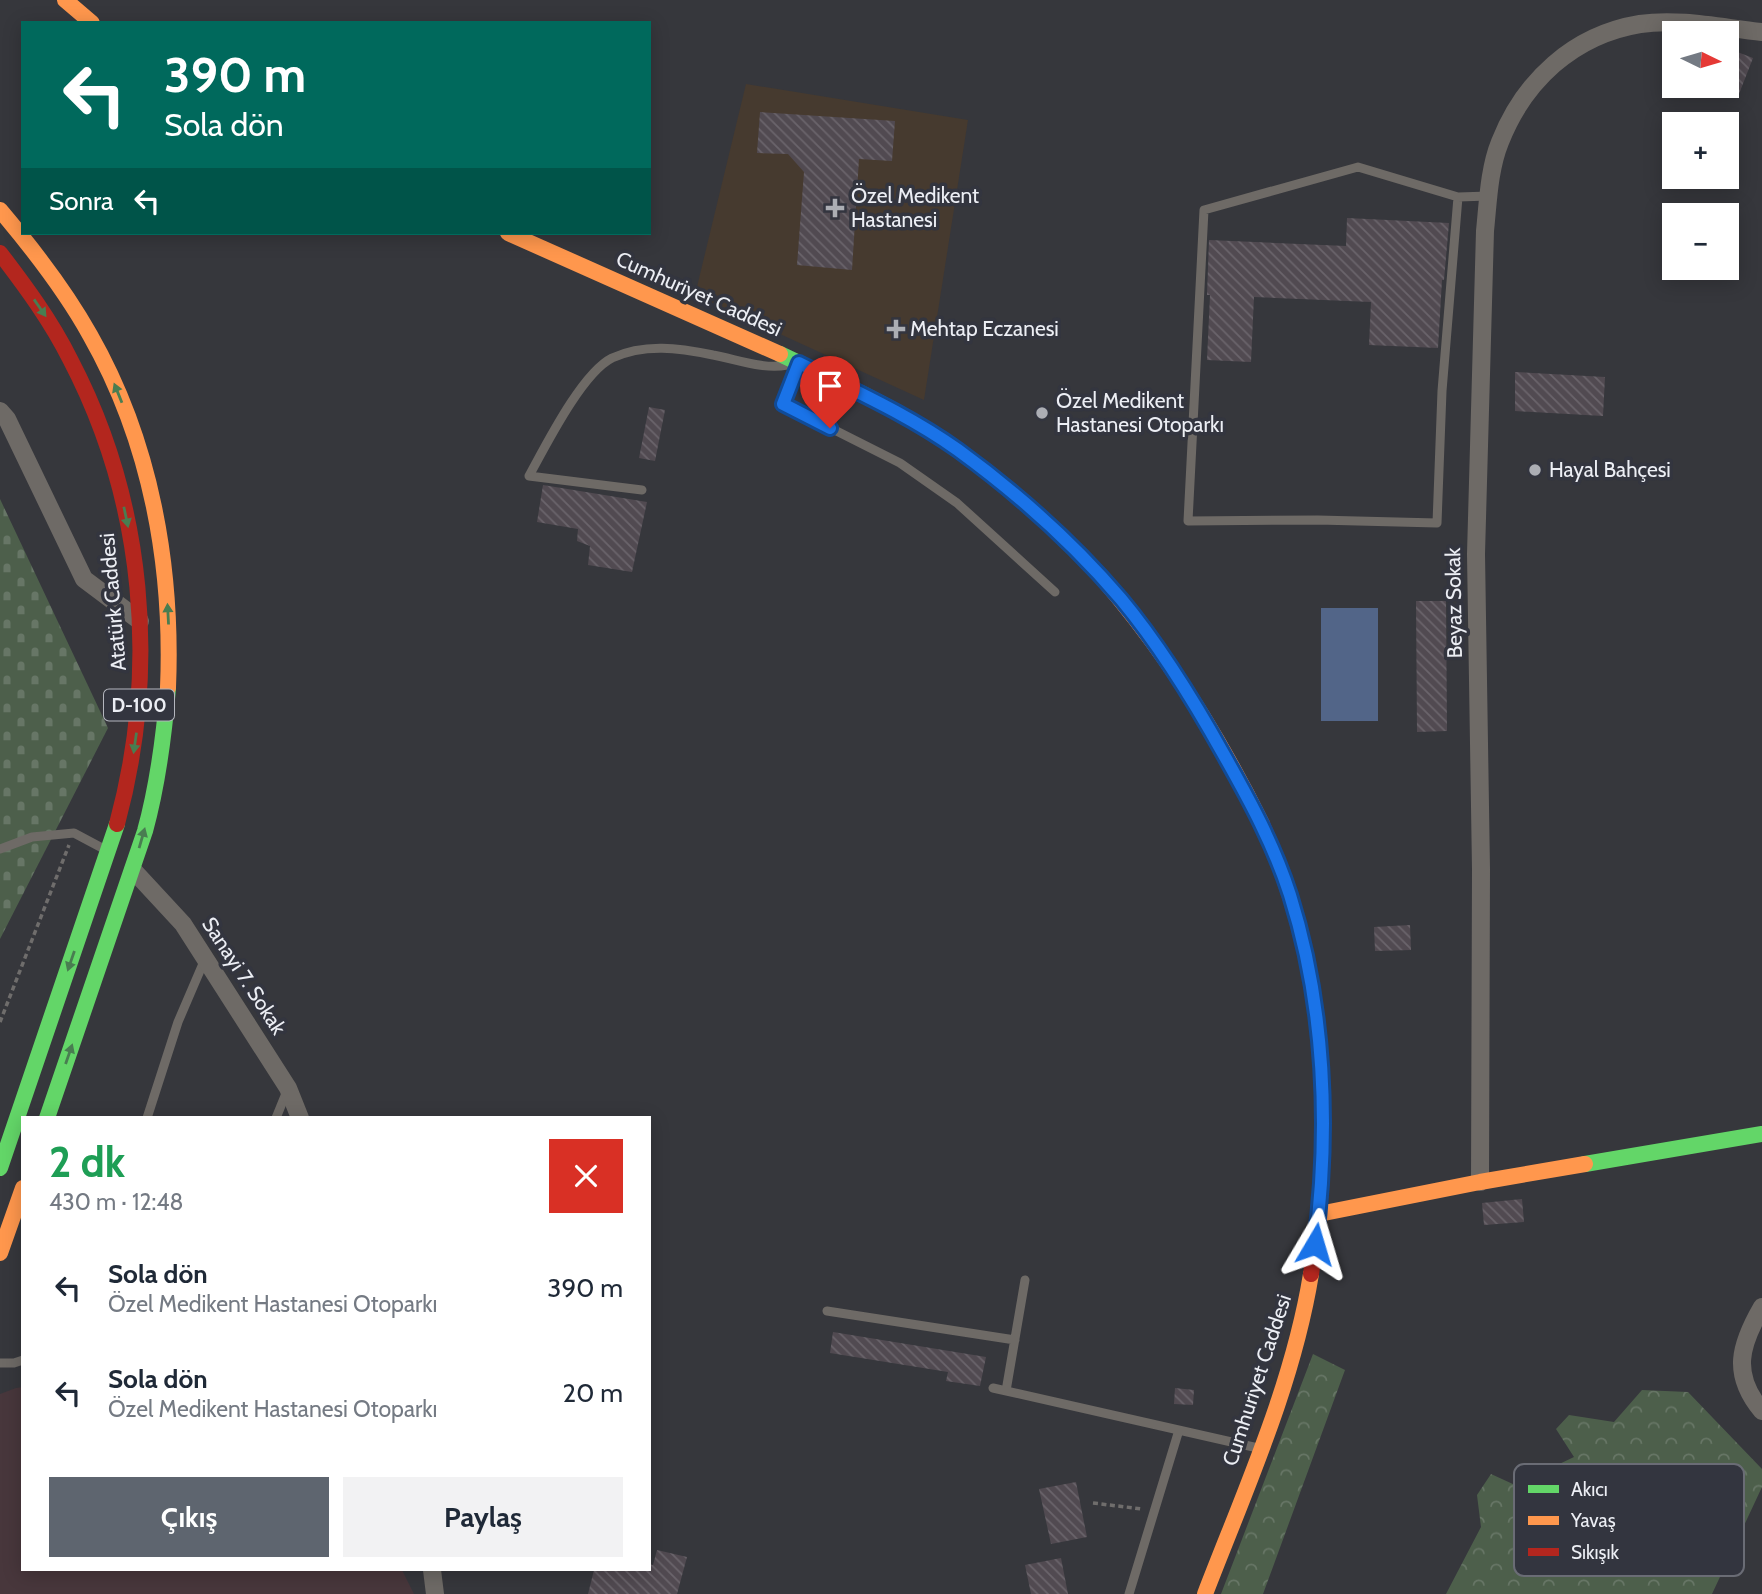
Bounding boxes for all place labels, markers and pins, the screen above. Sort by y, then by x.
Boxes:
place label: Özel Medikent Hastanesi [851,183,979,232]
marker: Özel Medikent Hastanesi [825,198,845,218]
place label: Mehtap Eczanesi [910,316,1059,341]
marker: Mehtap Eczanesi [888,321,904,337]
pin [800,356,860,428]
place label: Özel Medikent Hastanesi Otoparkı [1056,388,1224,437]
marker: Özel Medikent Hastanesi Otoparkı [1034,405,1050,421]
place label: Hayal Bahçesi [1549,457,1671,482]
marker: Hayal Bahçesi [1527,462,1543,478]

